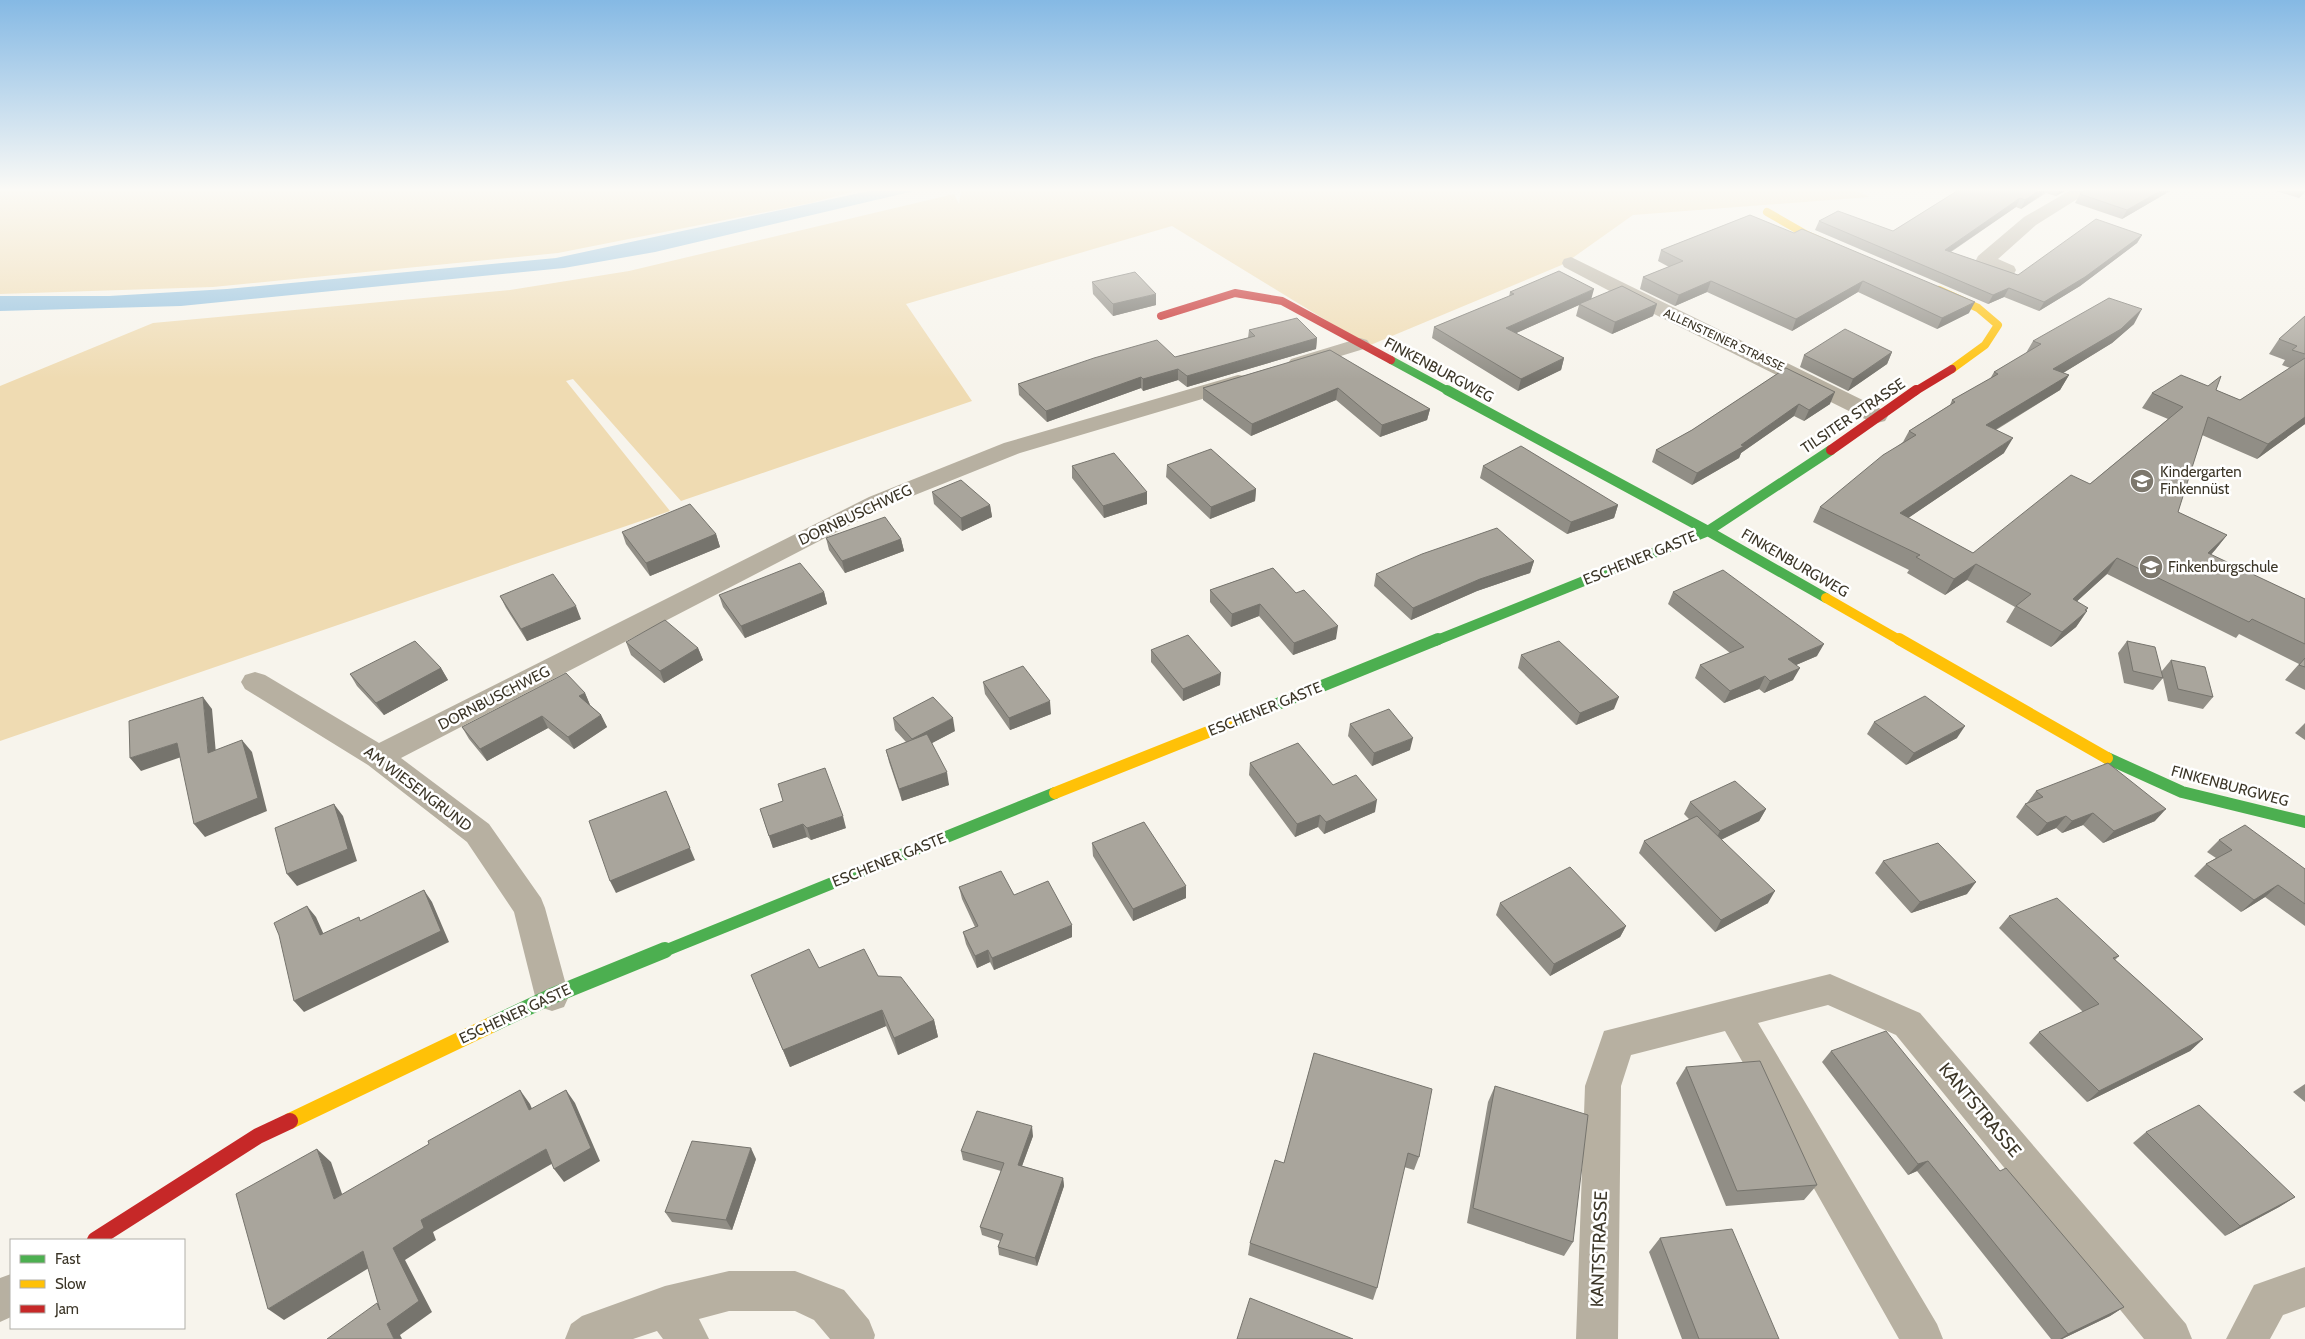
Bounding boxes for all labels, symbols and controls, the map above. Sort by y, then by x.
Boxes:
street label: ALLENSTEINER STRASSE [1662,305,1787,374]
street label: FINKENBURGWEG [1381,334,1497,406]
street label: TILSITER STRASSE [1798,375,1908,457]
place label: Kindergarten Finkennüst [2160,463,2242,498]
school or university icon: Kindergarten Finkennüst [2129,468,2155,494]
street label: DORNBUSCHWEG [796,481,914,549]
street label: FINKENBURGWEG [1738,525,1852,601]
street label: ESCHENER GASTE [1581,527,1699,589]
school or university icon: Finkenburgschule [2138,554,2164,580]
place label: Finkenburgschule [2168,558,2279,576]
street label: DORNBUSCHWEG [435,662,553,734]
street label: ESCHENER GASTE [1206,678,1324,740]
street label: AM WIESENGRUND [361,743,475,835]
street label: FINKENBURGWEG [2169,762,2291,810]
street label: ESCHENER GASTE [830,829,948,891]
street label: ESCHENER GASTE [456,980,574,1048]
street label: KANTSTRASSE [1934,1058,2026,1162]
street label: KANTSTRASSE [1586,1190,1612,1308]
legend [10,1239,185,1329]
text: Fast [55,1250,80,1268]
text: Slow [55,1275,86,1293]
text: Jam [54,1300,79,1318]

